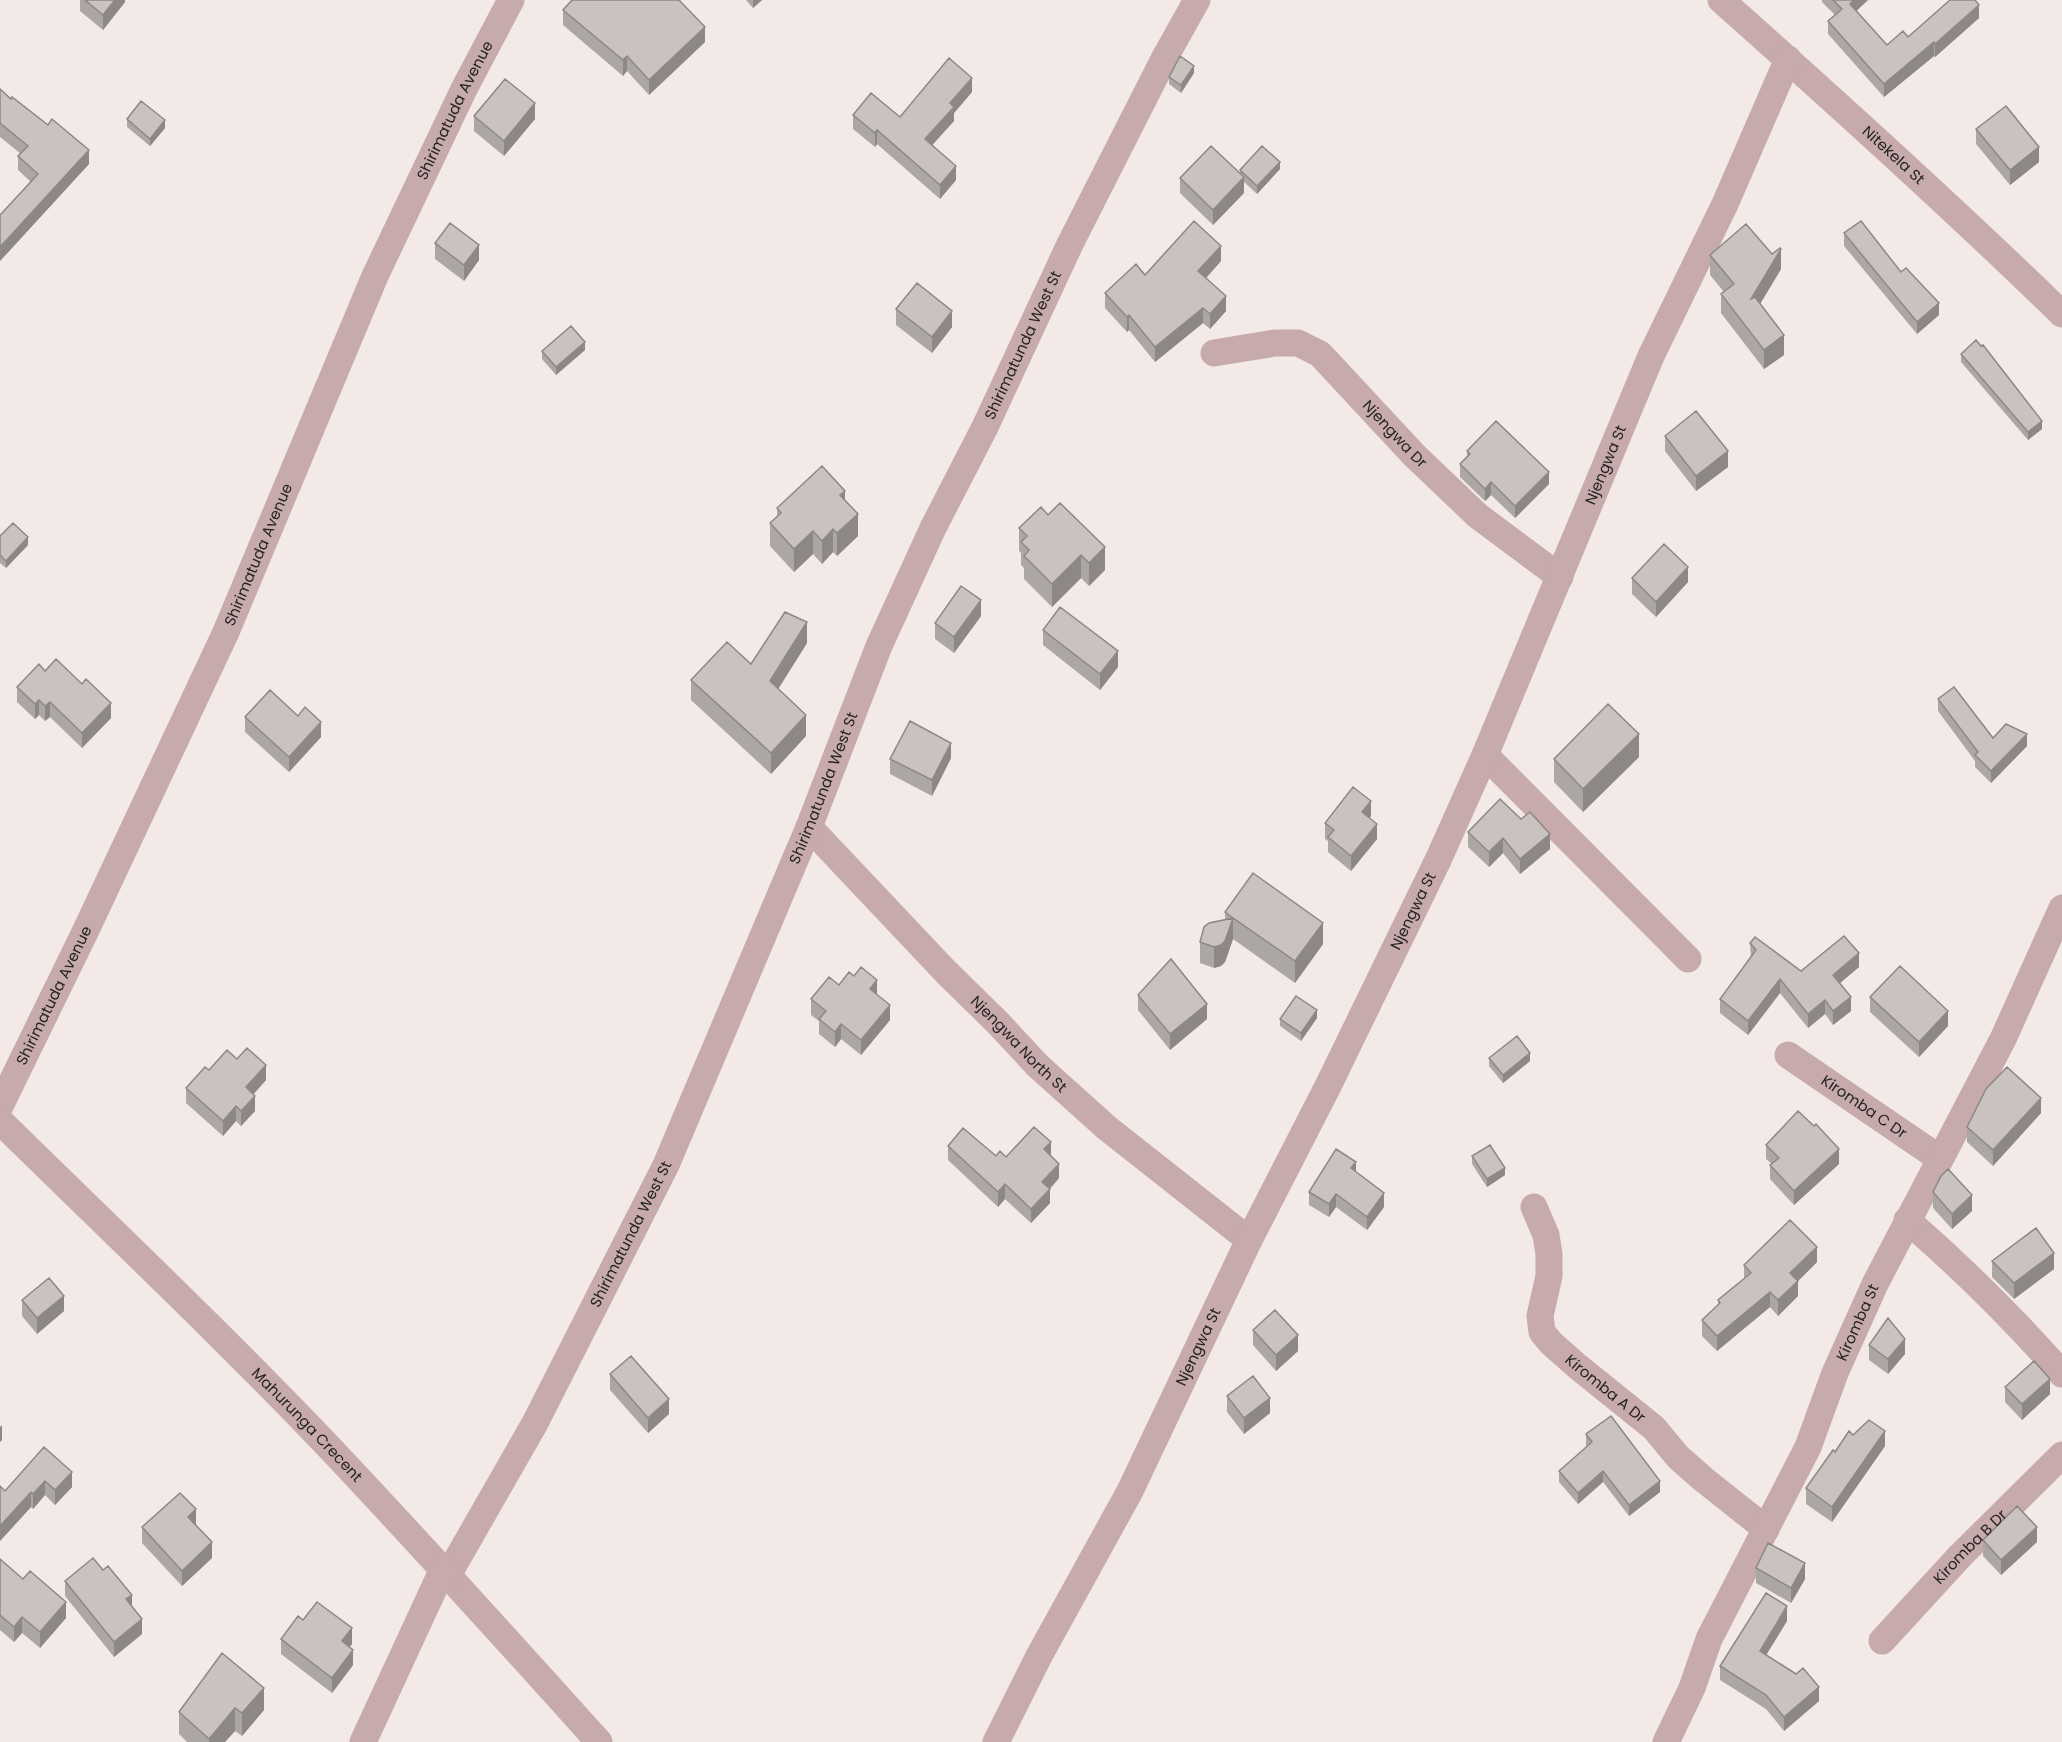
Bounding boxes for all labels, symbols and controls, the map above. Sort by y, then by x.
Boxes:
street label: Shirimatuda Avenue [411,37,498,183]
street label: Nitekela St [1858,121,1930,189]
street label: Shirimatunda West St [979,267,1066,423]
street label: Njengwa Dr [1358,395,1432,473]
street label: Njengwa St [1579,422,1631,508]
street label: Shirimatuda Avenue [219,480,297,629]
street label: Shirimatunda West St [784,709,862,867]
street label: Njengwa St [1385,868,1441,953]
street label: Shirimatuda Avenue [11,922,97,1069]
street label: Njengwa North St [966,991,1072,1097]
street label: Kiromba C Dr [1817,1070,1912,1143]
street label: Shirimatunda West St [585,1158,676,1311]
street label: Kiromba St [1831,1281,1884,1364]
street label: Njengwa St [1170,1304,1225,1389]
street label: Kiromba A Dr [1561,1349,1651,1428]
street label: Mahurunga Crecent [247,1363,368,1486]
street label: Kiromba B Dr [1928,1504,2012,1588]

